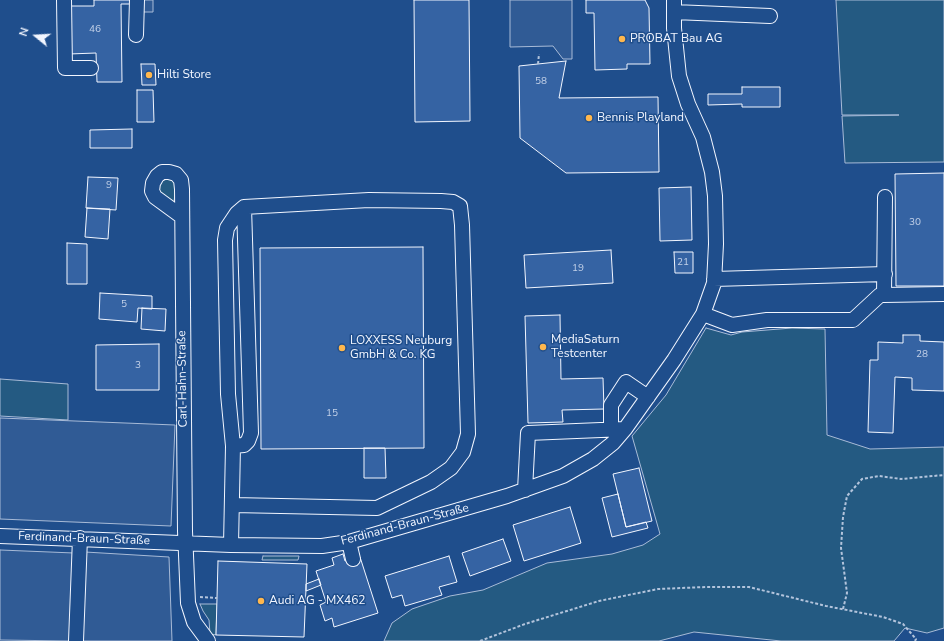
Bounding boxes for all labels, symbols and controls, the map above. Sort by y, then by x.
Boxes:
north arrow [16,16,56,56]
house number: 46 [89,24,101,36]
text: N [16,26,33,38]
place label: PROBAT Bau AG [630,32,723,46]
marker: PROBAT Bau AG [617,34,627,44]
place label: Hilti Store [157,68,211,82]
marker: Hilti Store [144,70,154,80]
house number: 58 [535,76,547,88]
place label: Bennis Playland [597,111,684,125]
marker: Bennis Playland [584,113,594,123]
house number: 9 [106,180,112,192]
house number: 30 [909,217,921,229]
house number: 21 [677,257,689,269]
house number: 19 [572,263,584,275]
house number: 5 [121,299,127,311]
street label: Carl-Hahn-Straße [175,330,191,428]
place label: MediaSaturn Testcenter [551,333,620,361]
place label: LOXXESS Neuburg GmbH & Co. KG [350,334,452,362]
marker: MediaSaturn Testcenter [538,342,548,352]
marker: LOXXESS Neuburg GmbH & Co. KG [337,343,347,353]
house number: 28 [916,349,928,361]
house number: 3 [135,360,141,372]
house number: 15 [326,408,338,420]
street label: Ferdinand-Braun-Straße [339,501,471,549]
street label: Ferdinand-Braun-Straße [18,530,150,548]
place label: Audi AG - MX462 [269,594,366,608]
marker: Audi AG - MX462 [256,596,266,606]

